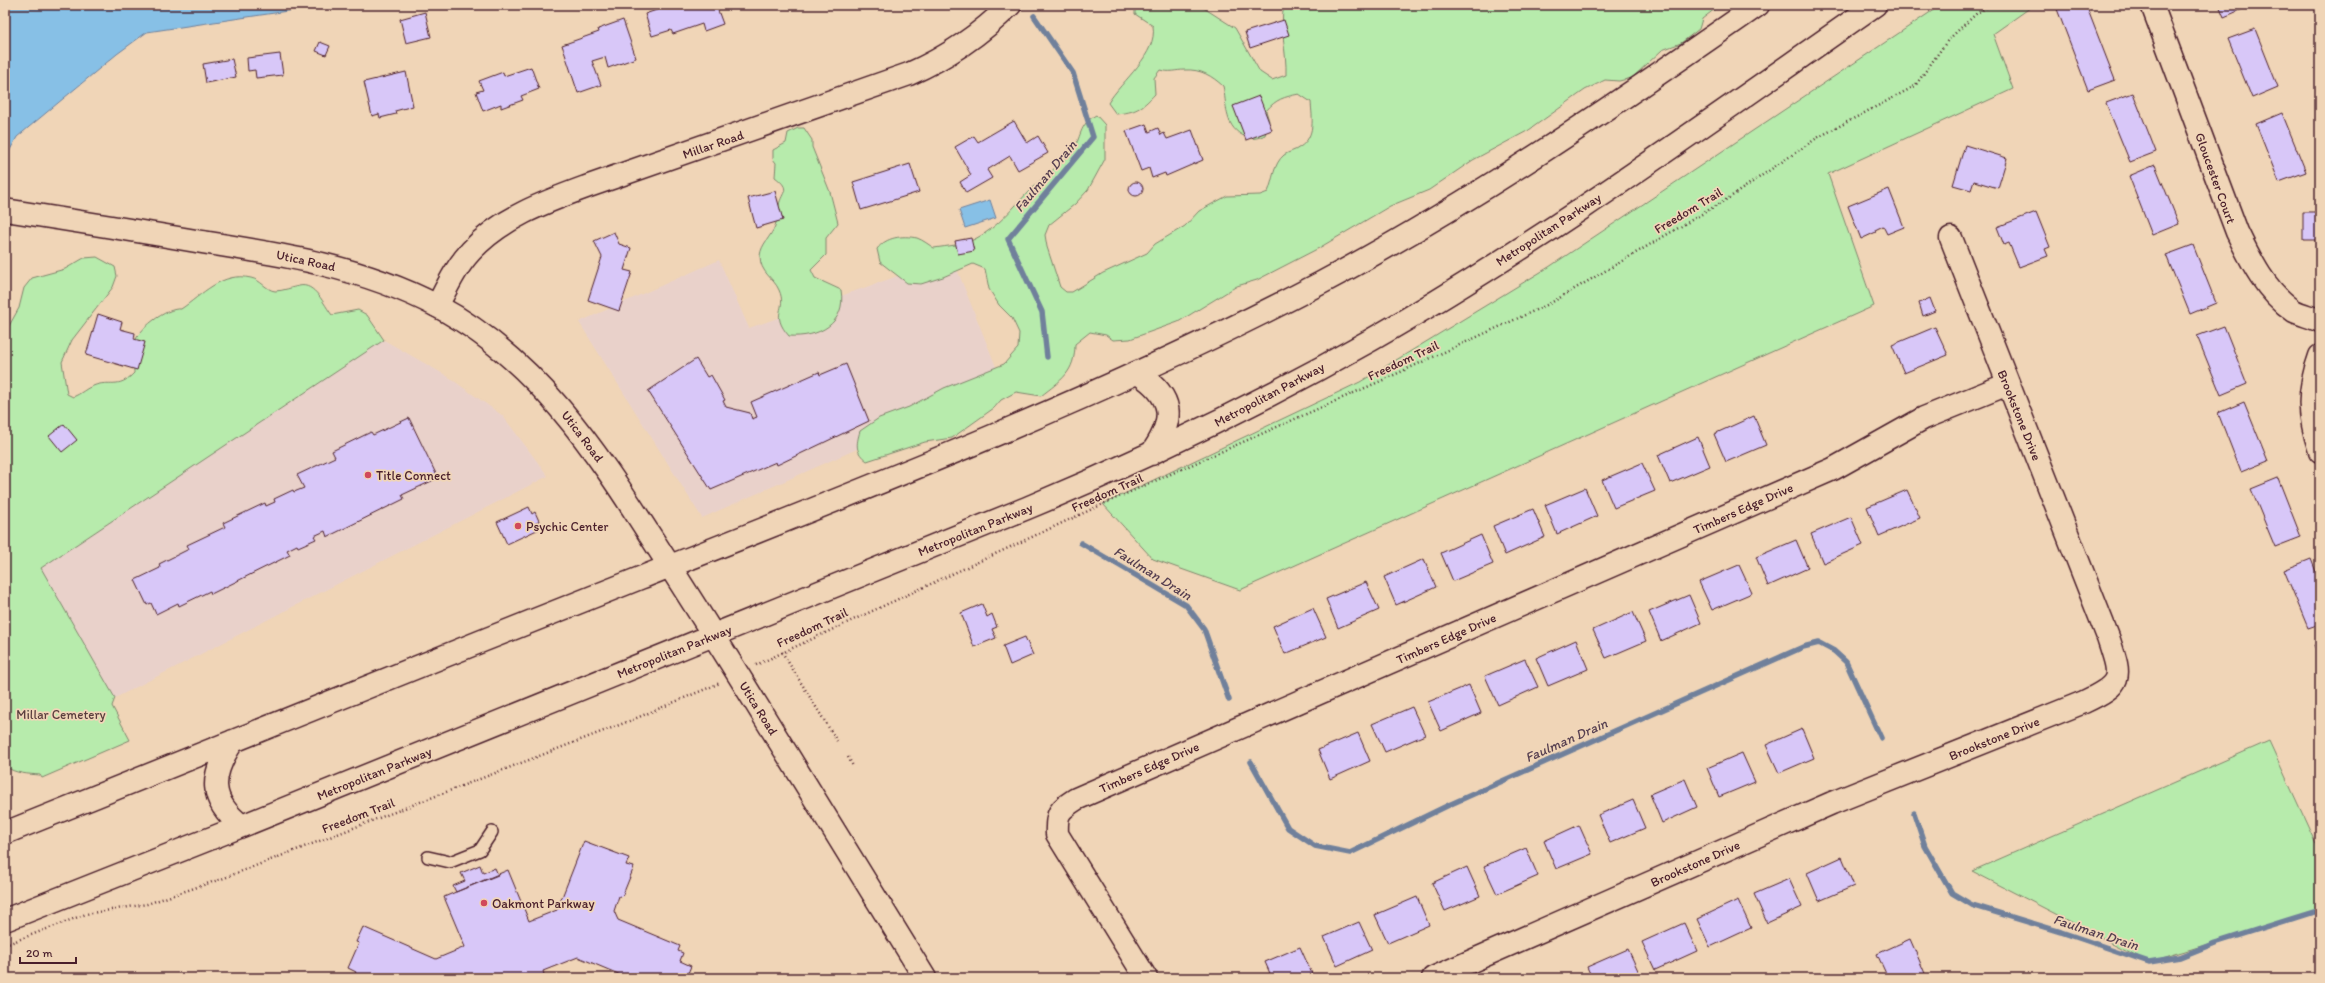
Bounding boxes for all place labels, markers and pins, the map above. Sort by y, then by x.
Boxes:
place label: Title Connect [376,468,451,483]
marker: Title Connect [363,470,373,480]
place label: Psychic Center [526,519,609,534]
marker: Psychic Center [513,521,523,531]
place label: Oakmont Parkway [492,896,595,911]
marker: Oakmont Parkway [479,898,489,908]

